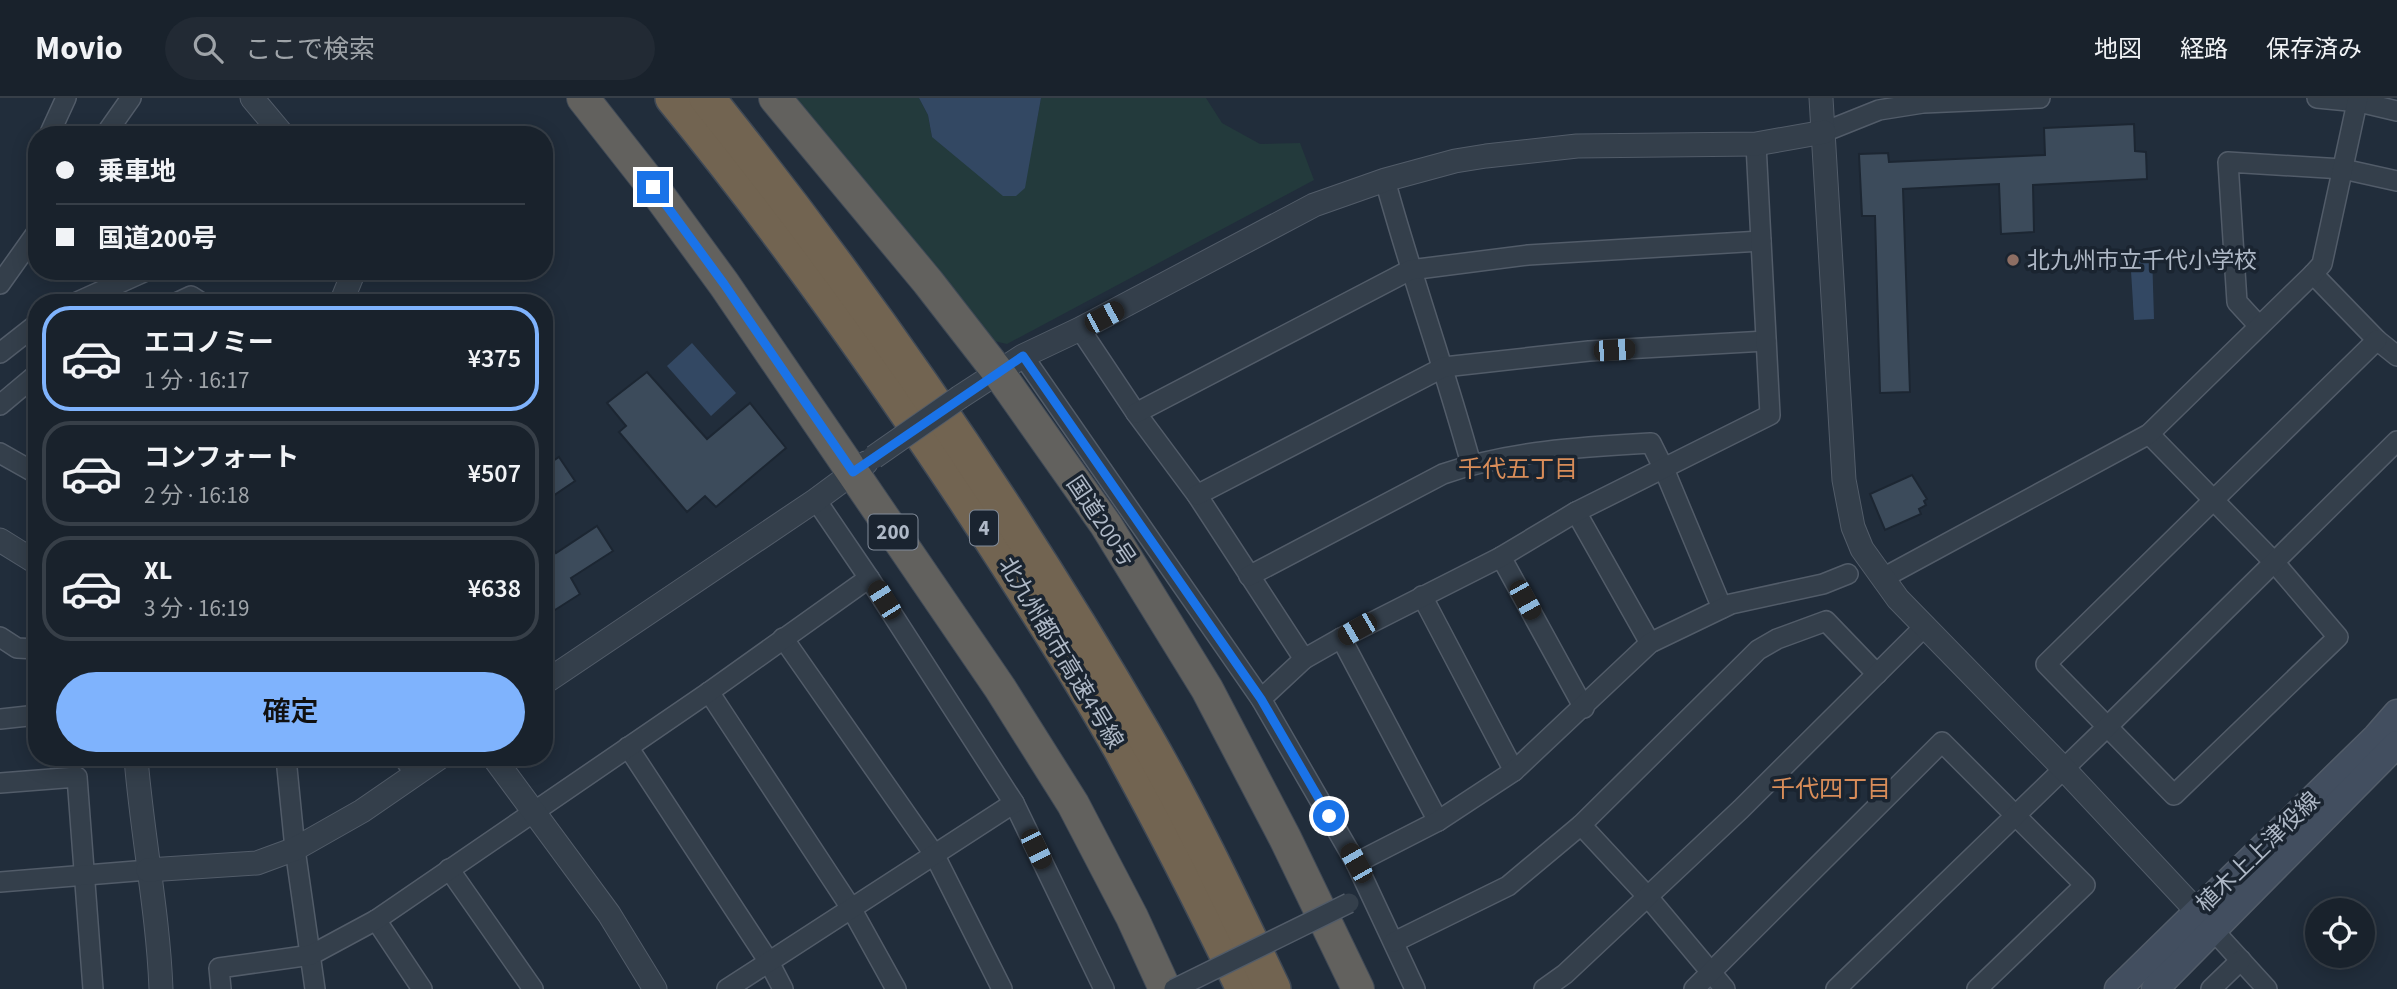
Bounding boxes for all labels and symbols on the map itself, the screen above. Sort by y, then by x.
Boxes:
route end [637,171,669,203]
place label: 北九州市立千代小学校 [2027,244,2257,277]
marker: 北九州市立千代小学校 [2005,252,2021,268]
car [1081,298,1128,336]
car [1593,338,1636,362]
district label: 千代五丁目 [1458,452,1578,487]
street label: 国道200号 [1058,469,1144,573]
road number: 4 [970,510,998,546]
road number: 200 [868,514,917,550]
street label: 北九州都市高速4号線 [991,551,1131,755]
car [864,577,905,623]
car [1506,577,1545,623]
car [1334,609,1381,649]
district label: 千代四丁目 [1771,772,1891,807]
street label: 植木上上津役線 [2189,784,2327,920]
route start [1313,800,1345,832]
car [1018,826,1055,872]
car [1337,840,1376,886]

